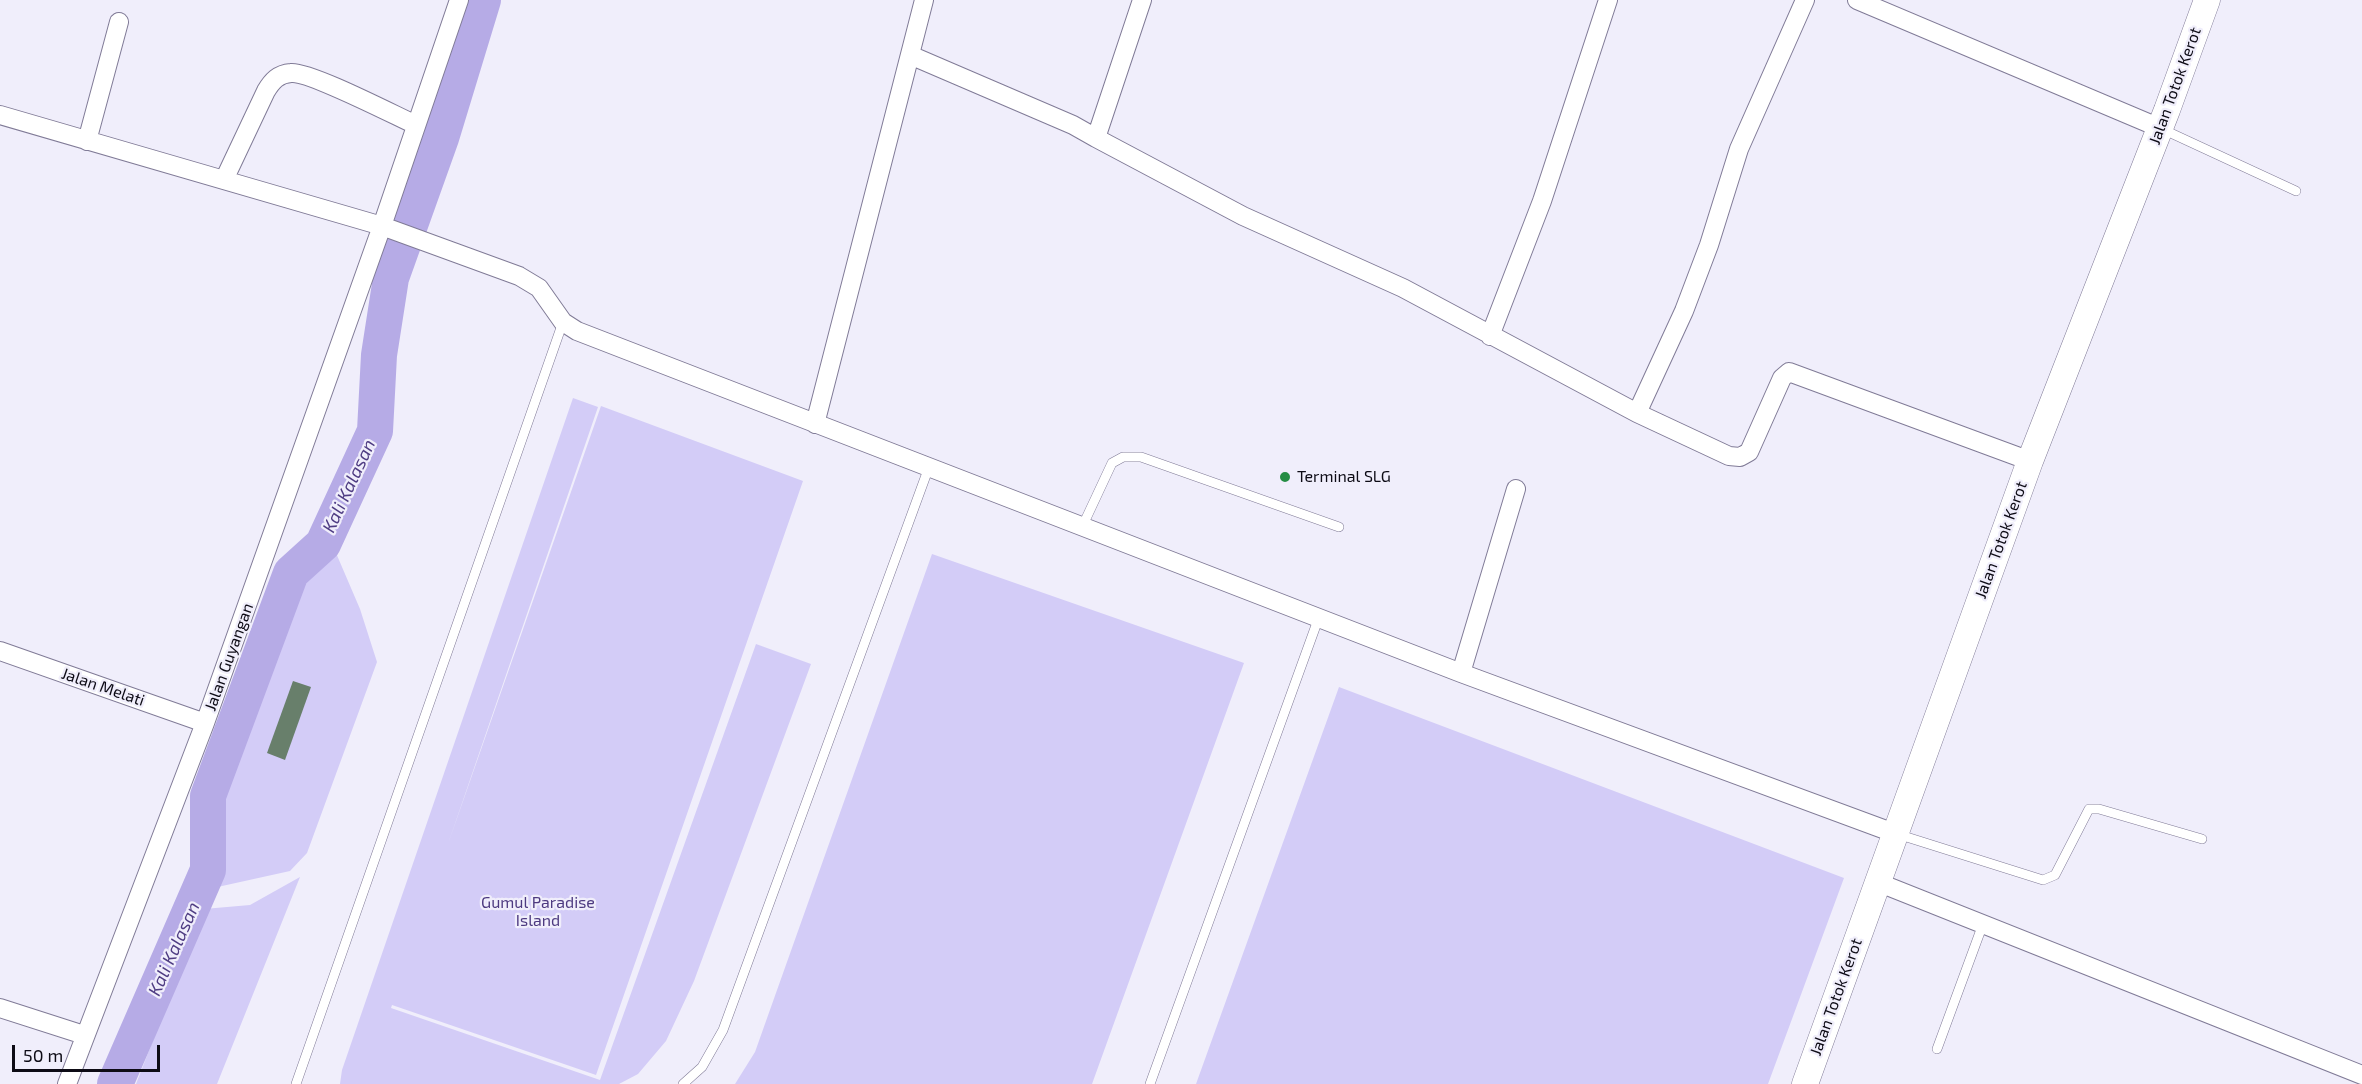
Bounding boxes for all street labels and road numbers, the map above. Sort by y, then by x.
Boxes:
street label: Jalan Totok Kerot [2145,25,2205,147]
street label: Jalan Totok Kerot [1971,479,2031,601]
street label: Jalan Guyangan [201,601,257,713]
street label: Jalan Melati [59,664,147,710]
street label: Jalan Totok Kerot [1806,936,1866,1058]

